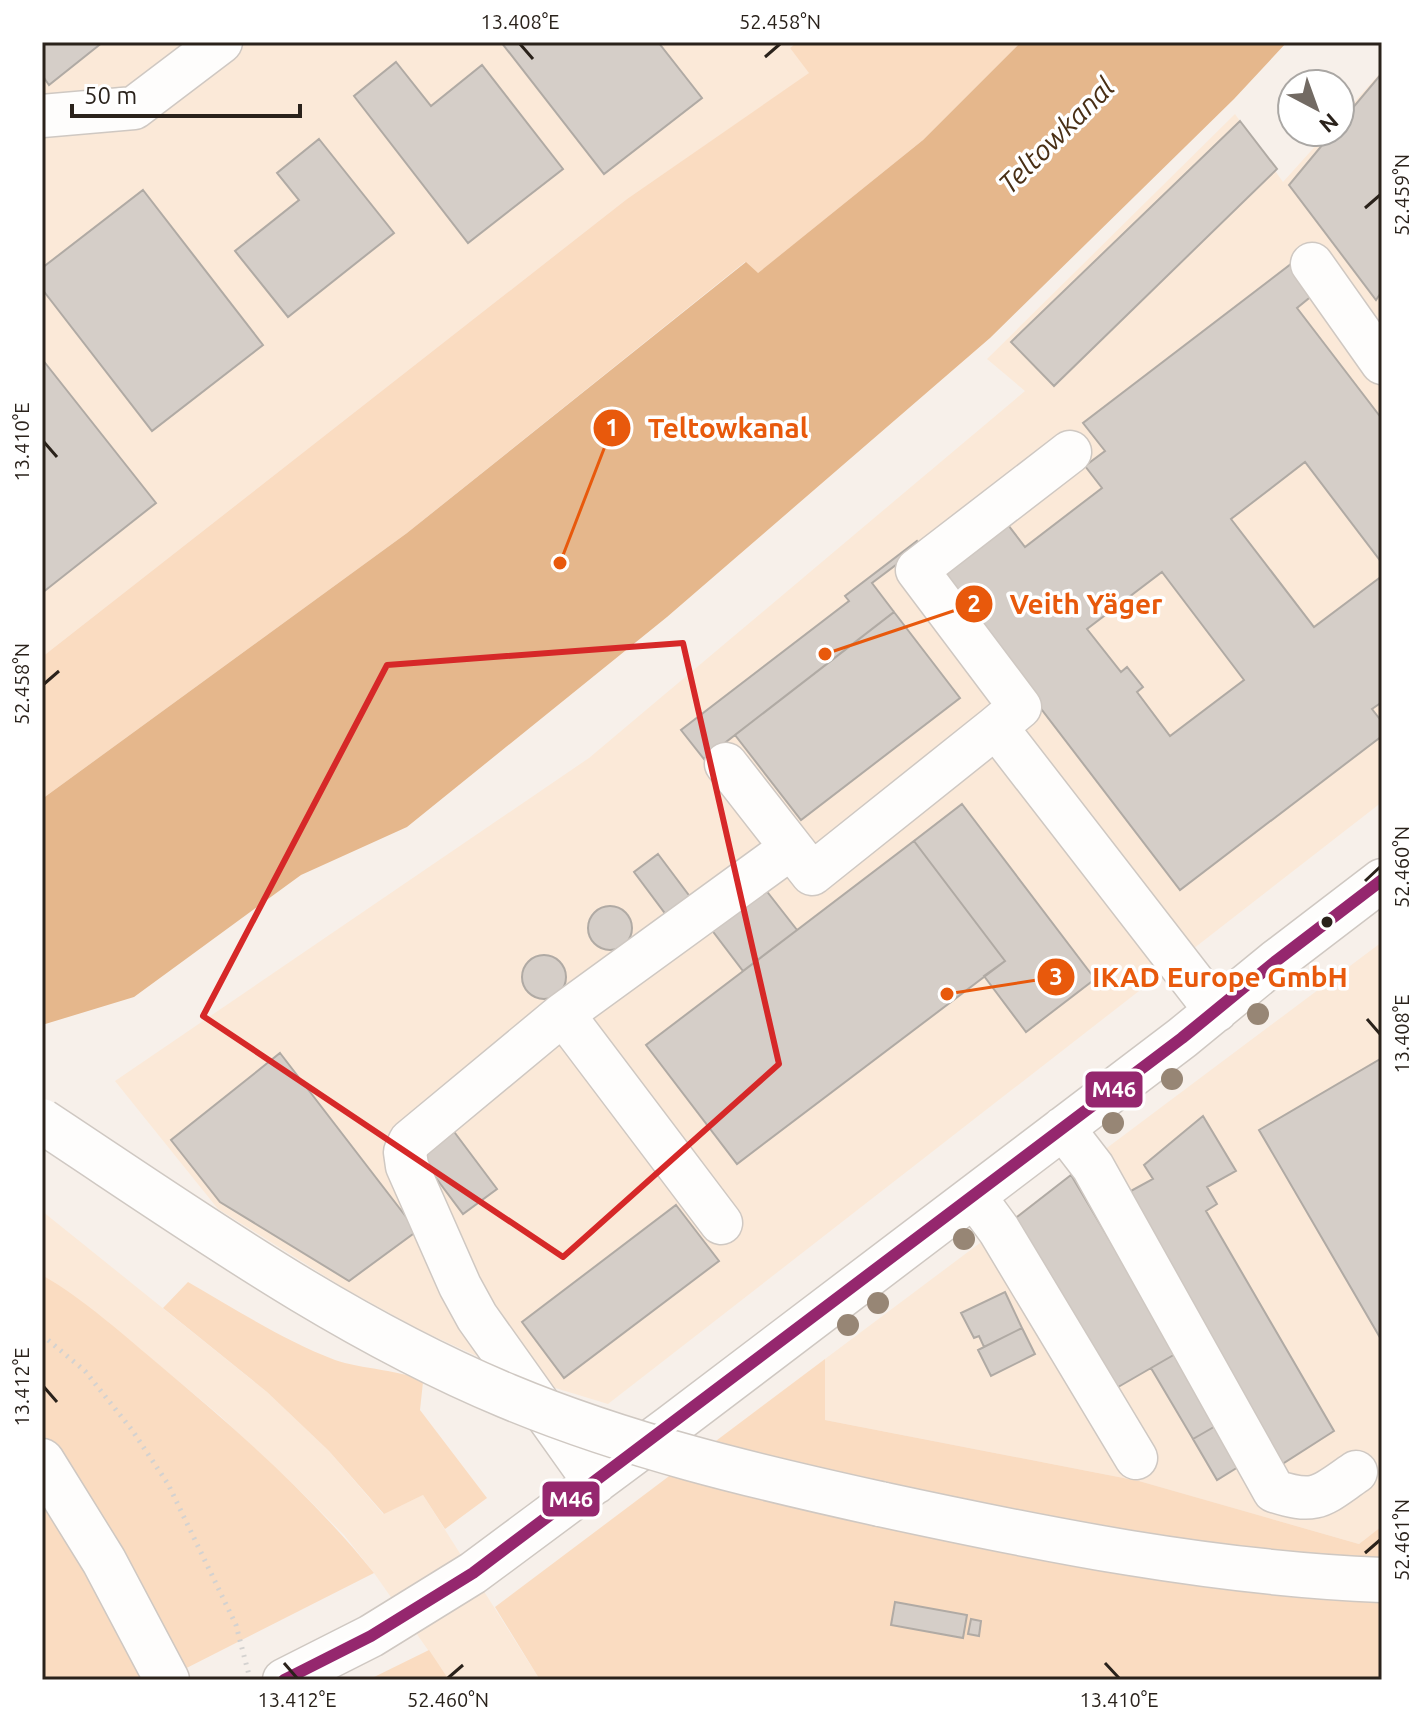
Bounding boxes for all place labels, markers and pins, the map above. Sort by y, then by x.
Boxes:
callout: Teltowkanal [592,402,824,454]
callout: Veith Yäger [954,578,1179,630]
unlabelled marker [1319,914,1335,930]
callout: IKAD Europe GmbH [1036,951,1364,1003]

